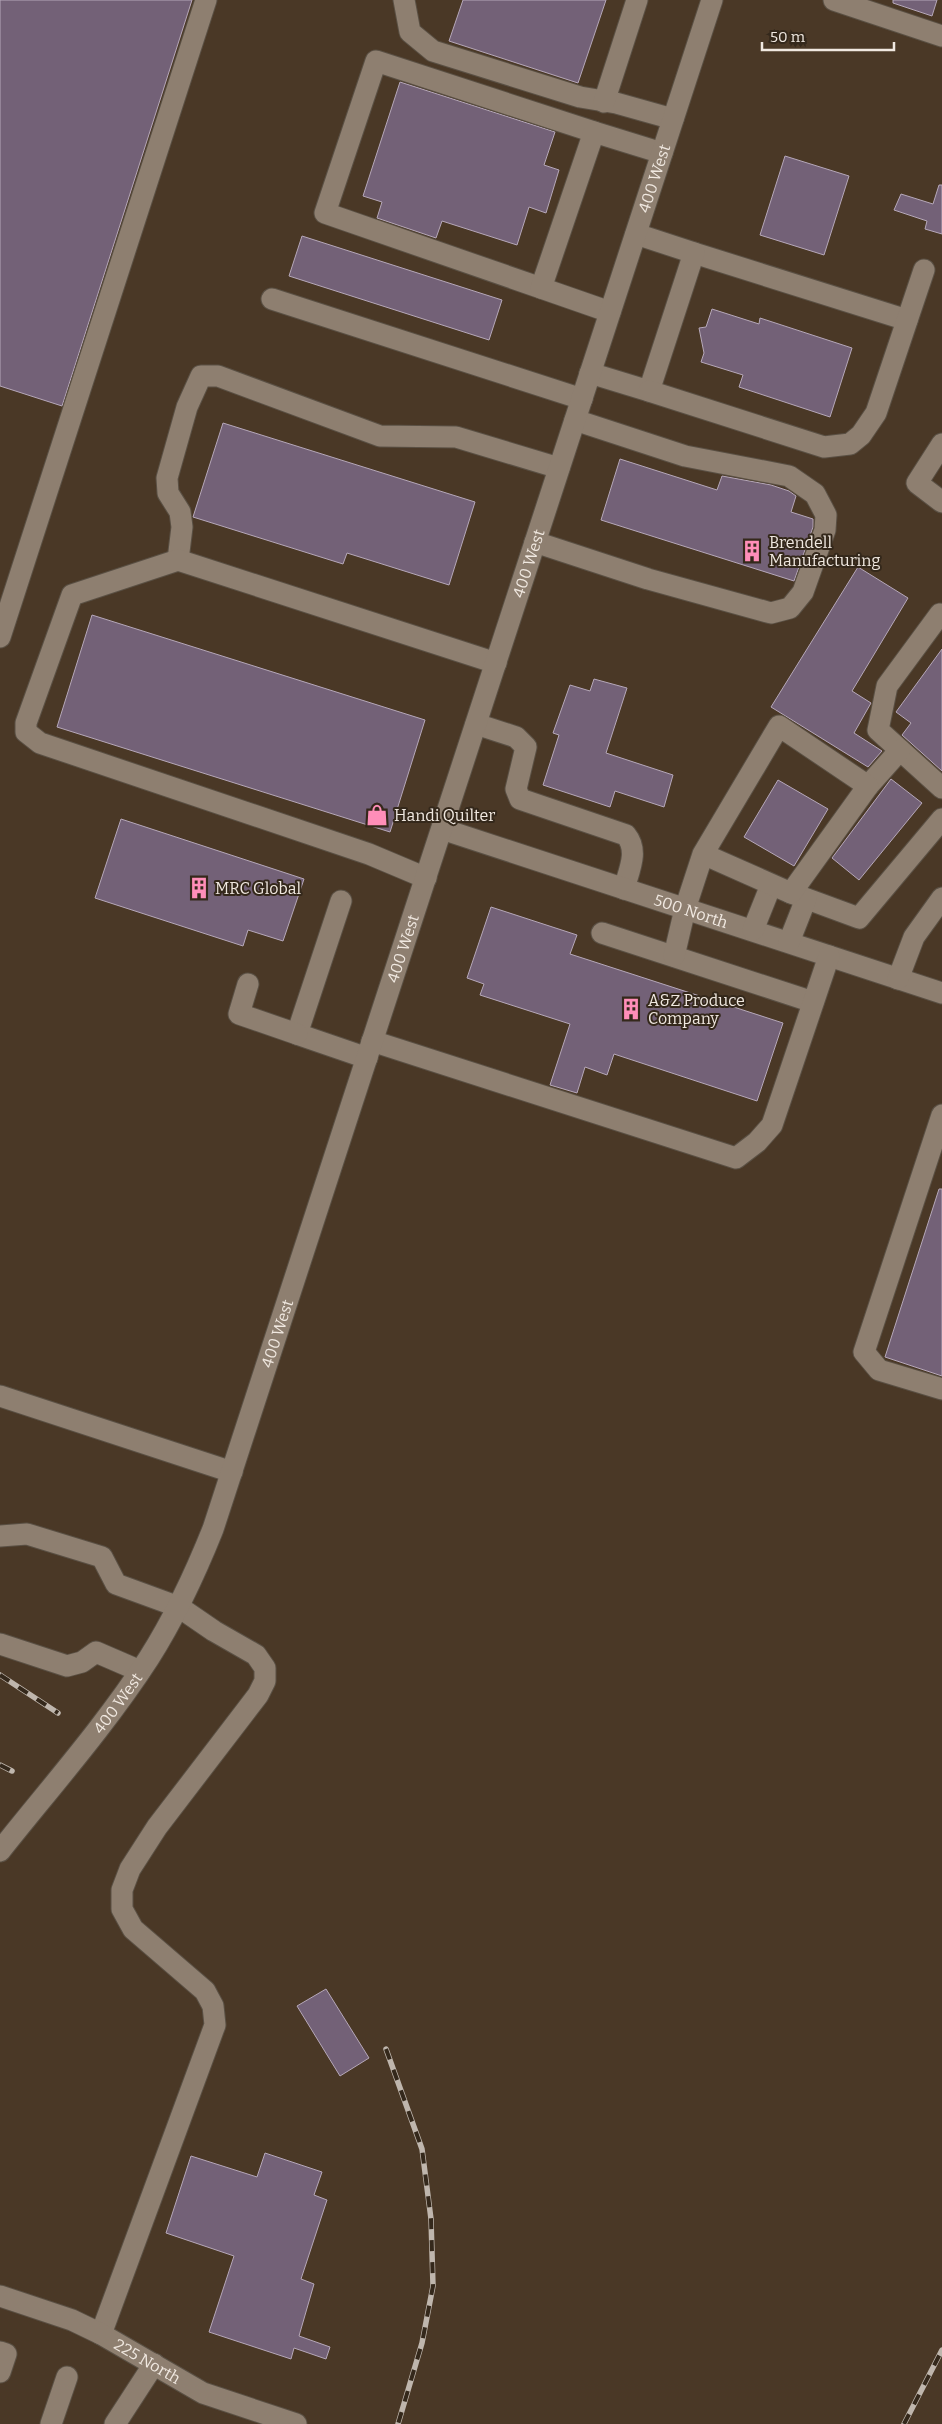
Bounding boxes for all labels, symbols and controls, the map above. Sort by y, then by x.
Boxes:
scale bar [762,20,894,52]
text: 50 m [770,28,806,46]
street label: 400 West [634,142,674,215]
street label: 400 West [508,527,548,600]
place label: Brendell Manufacturing [769,533,880,570]
building icon: Brendell Manufacturing [739,538,765,564]
shop icon: Handi Quilter [364,802,390,828]
place label: Handi Quilter [394,806,495,825]
building icon: MRC Global [186,875,212,901]
place label: MRC Global [215,879,301,898]
street label: 500 North [652,890,730,932]
street label: 400 West [383,912,423,985]
place label: A&Z Produce Company [648,991,745,1028]
building icon: A&Z Produce Company [618,996,644,1022]
street label: 400 West [257,1297,297,1370]
street label: 400 West [89,1669,146,1737]
street label: 225 North [111,2334,184,2388]

